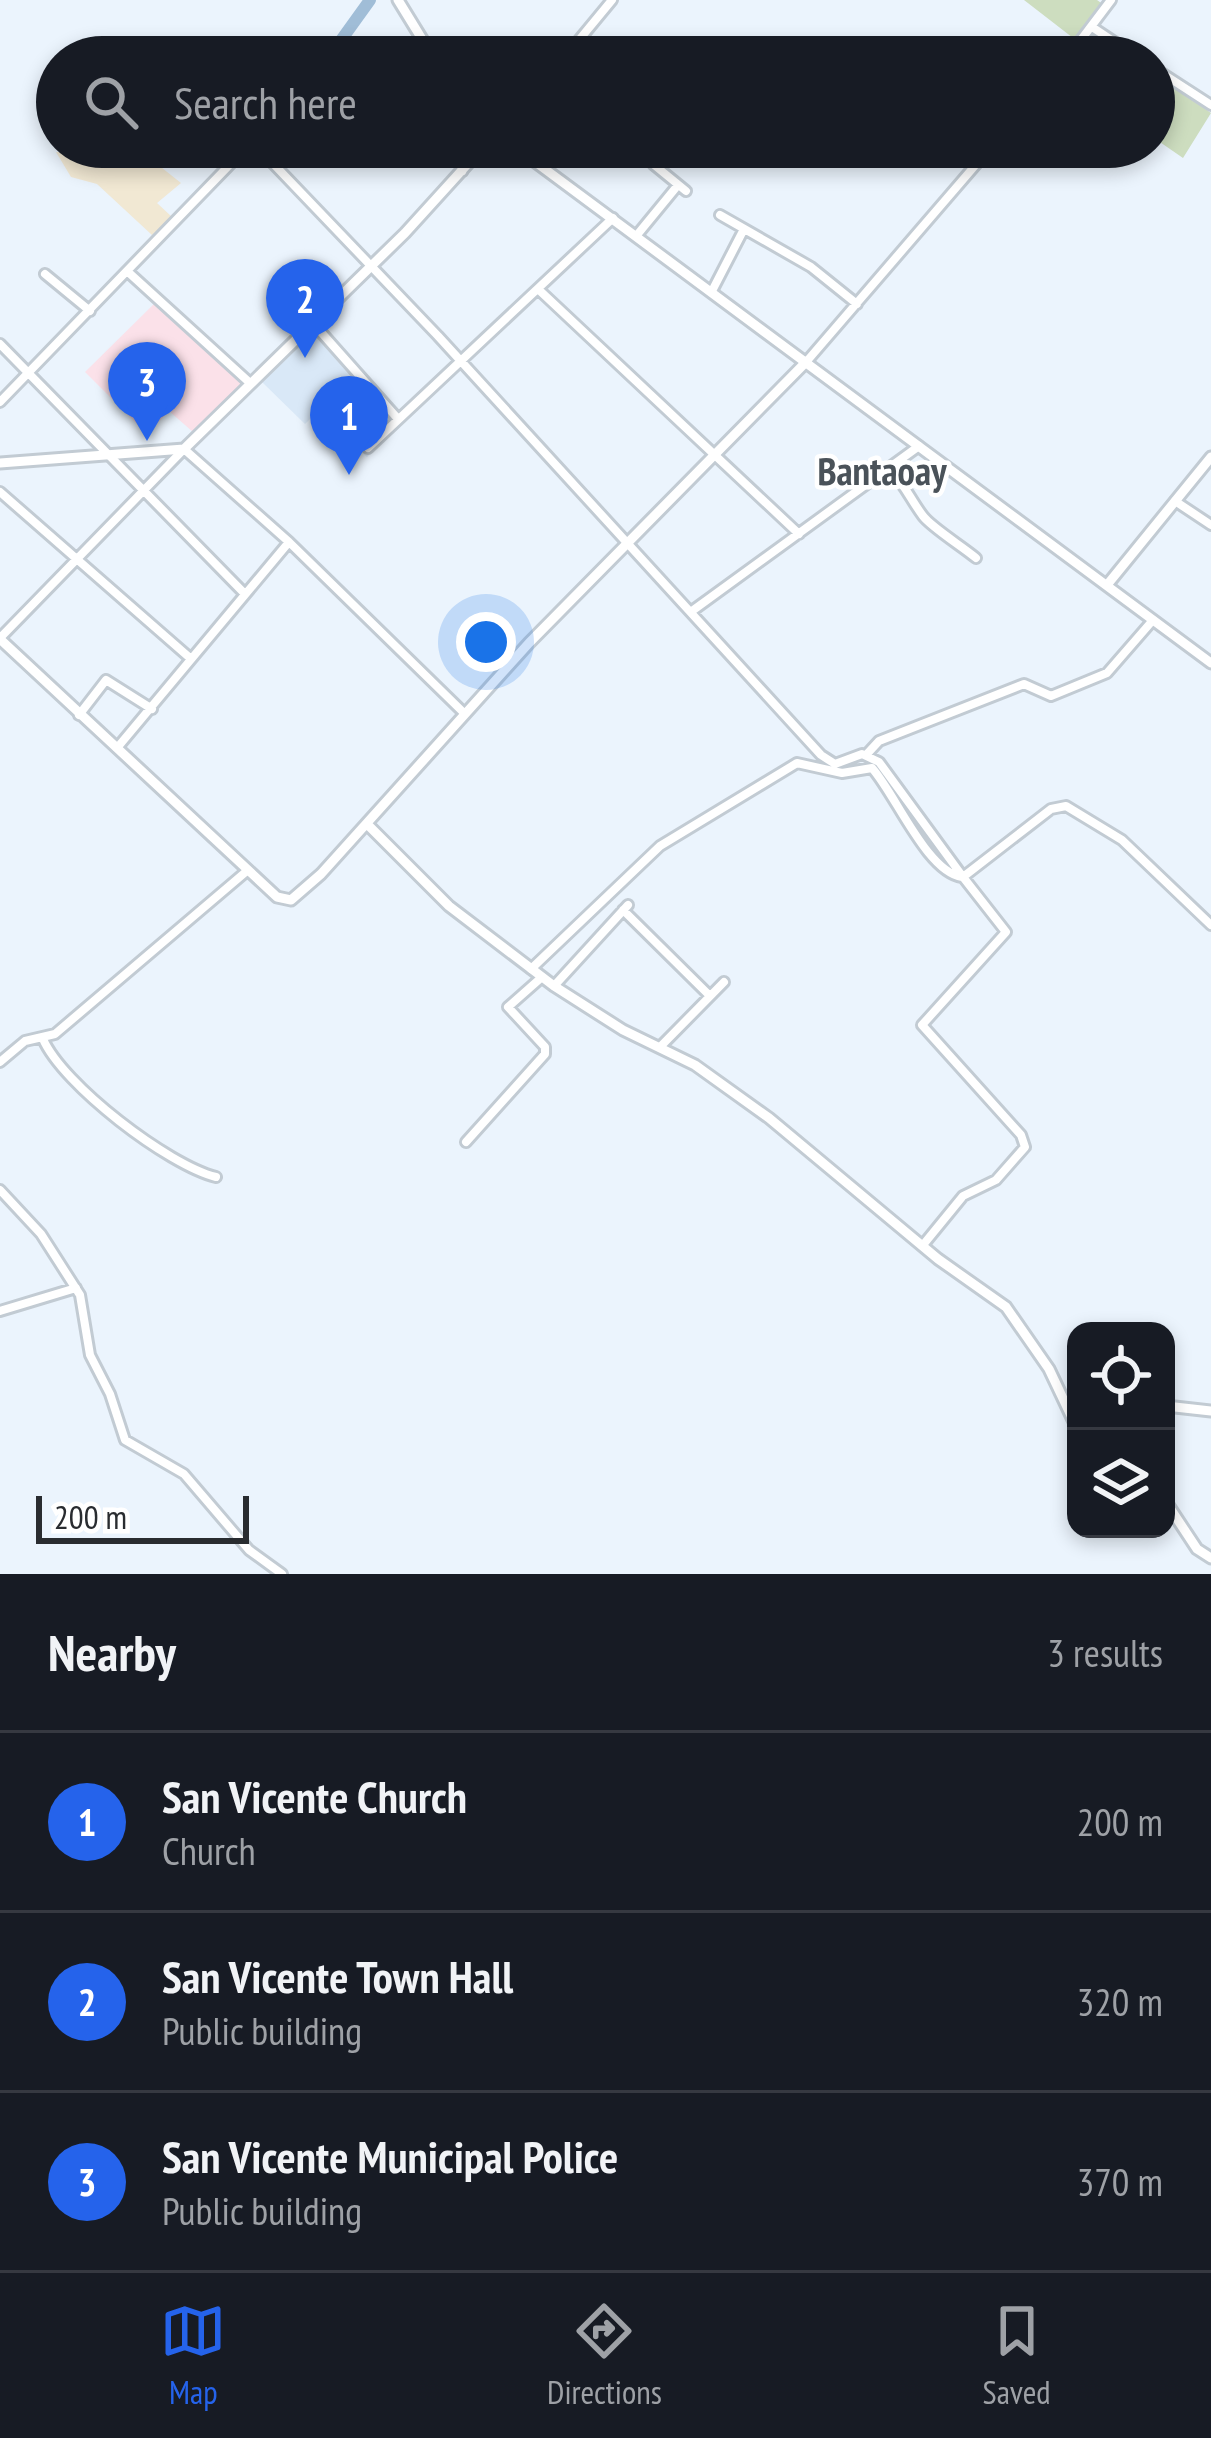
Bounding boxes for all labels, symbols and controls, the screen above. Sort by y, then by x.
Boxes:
search box [36,36,1175,168]
icon: search [78,69,144,135]
text: Search here [174,73,357,131]
pin: 2 [266,259,344,358]
pin: 3 [108,342,186,441]
pin: 1 [310,376,388,475]
district label: Bantaoay [817,445,947,496]
your location [456,612,516,672]
map controls [1067,1322,1175,1538]
button: locate [1067,1322,1175,1430]
button: layers [1067,1430,1175,1538]
scale bar [36,1490,249,1543]
text: 200 m [54,1495,127,1538]
text: Nearby [48,1619,176,1685]
text: 3 results [1047,1627,1163,1678]
text: San Vicente Church [162,1767,467,1825]
text: 1 [78,1796,96,1847]
text: 200 m [1077,1796,1163,1847]
text: Church [162,1825,256,1876]
text: San Vicente Town Hall [162,1947,513,2005]
text: 2 [78,1976,96,2027]
text: 320 m [1077,1976,1163,2027]
text: Public building [162,2005,362,2056]
text: San Vicente Municipal Police [162,2127,618,2185]
text: 3 [78,2156,96,2207]
text: 370 m [1077,2156,1163,2207]
text: Public building [162,2185,362,2236]
tab: Map [160,2298,226,2413]
tab: Directions [547,2298,662,2413]
tab: Saved [983,2298,1051,2413]

